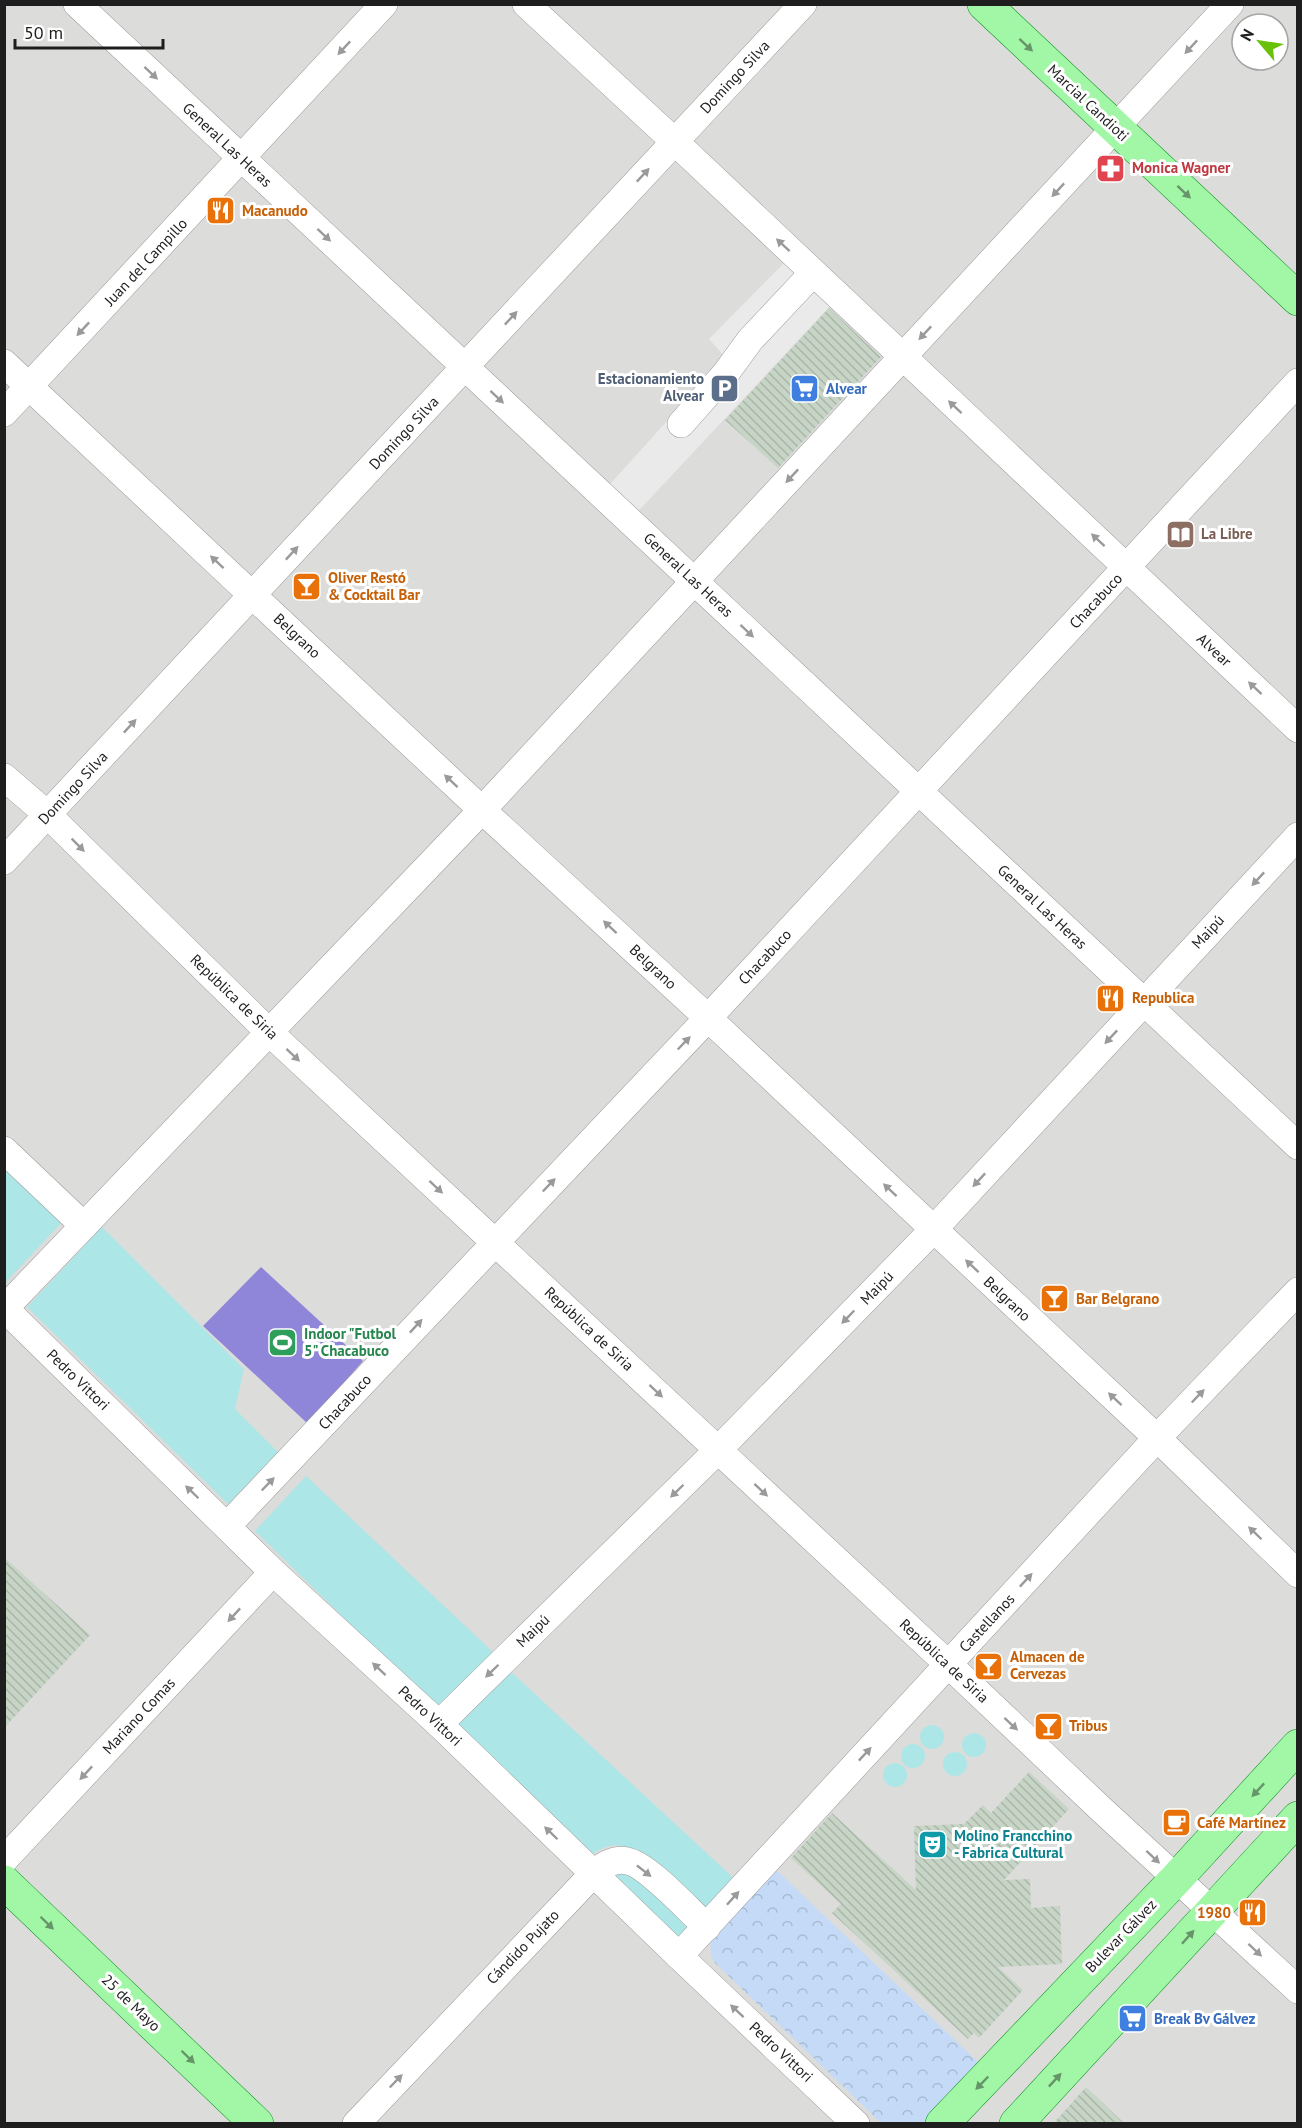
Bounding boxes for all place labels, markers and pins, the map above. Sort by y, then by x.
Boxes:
pharmacy icon: Monica Wagner [1095,152,1127,184]
place label: Monica Wagner [1132,158,1231,177]
restaurant icon: Macanudo [205,195,237,227]
place label: Macanudo [242,201,308,220]
place label: Estacionamiento Alvear [598,369,705,405]
parking icon: Estacionamiento Alvear [709,372,741,404]
supermarket icon: Alvear [789,373,821,405]
place label: Alvear [826,379,868,398]
library icon: La Libre [1164,518,1196,550]
place label: La Libre [1201,524,1253,543]
place label: Oliver Restó & Cocktail Bar [328,568,421,604]
bar icon: Oliver Restó & Cocktail Bar [291,571,323,603]
restaurant icon: Republica [1095,982,1127,1014]
place label: Republica [1132,988,1195,1007]
bar icon: Bar Belgrano [1039,1283,1071,1315]
place label: Bar Belgrano [1076,1289,1159,1308]
place label: Indoor "Futbol 5" Chacabuco [304,1324,396,1360]
sports icon: Indoor "Futbol 5" Chacabuco [267,1327,299,1359]
place label: Almacen de Cervezas [1010,1647,1085,1683]
bar icon: Almacen de Cervezas [973,1650,1005,1682]
bar icon: Tribus [1032,1710,1064,1742]
place label: Tribus [1069,1716,1108,1735]
cafe icon: Café Martínez [1160,1807,1192,1839]
place label: Café Martínez [1197,1813,1286,1832]
place label: Molino Francchino - Fabrica Cultural [954,1826,1072,1862]
theatre icon: Molino Francchino - Fabrica Cultural [917,1829,949,1861]
restaurant icon: 1980 [1236,1897,1268,1929]
place label: 1980 [1197,1903,1231,1922]
supermarket icon: Break Bv Gálvez [1117,2003,1149,2035]
place label: Break Bv Gálvez [1154,2009,1256,2028]

